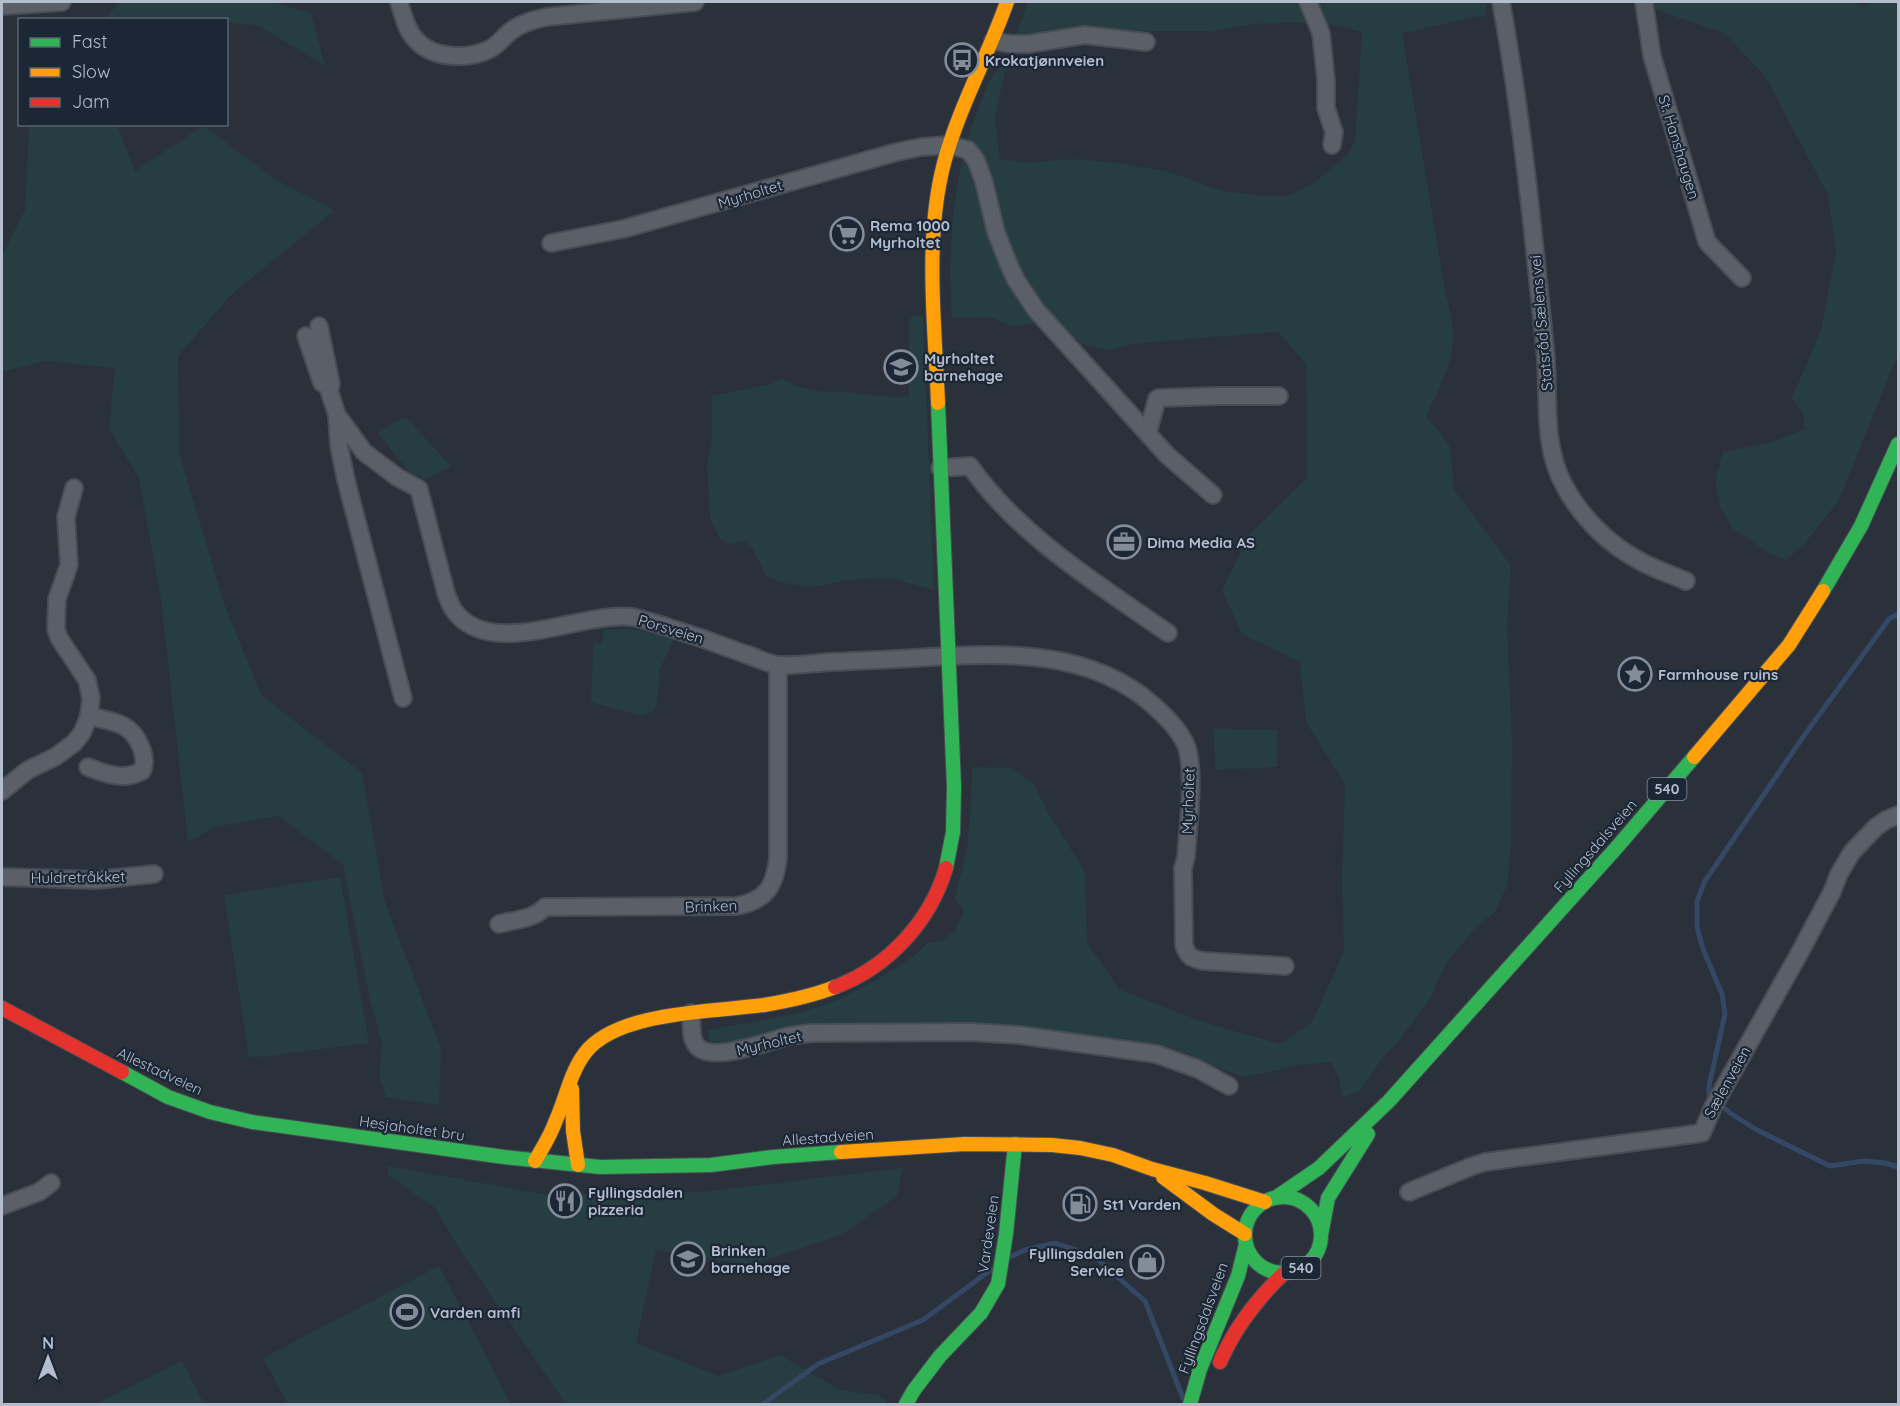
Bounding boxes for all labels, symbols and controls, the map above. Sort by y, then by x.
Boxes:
legend [18,18,228,126]
text: Fast [72,30,107,53]
bus stop icon: Krokatjønnveien [944,42,980,78]
place label: Krokatjønnveien [985,51,1104,70]
text: Slow [72,60,110,83]
text: Jam [72,90,110,113]
street label: St. Hanshaugen [1654,93,1704,201]
street label: Myrholtet [716,175,784,213]
supermarket icon: Rema 1000 Myrholtet [829,216,865,252]
place label: Rema 1000 Myrholtet [870,216,950,252]
street label: Statsråd Sælens vei [1526,254,1556,392]
school or university icon: Myrholtet barnehage [883,349,919,385]
place label: Myrholtet barnehage [924,349,1004,385]
office icon: Dima Media AS [1106,524,1142,560]
place label: Dima Media AS [1147,533,1255,552]
street label: Porsveien [636,610,706,648]
place icon: Farmhouse ruins [1617,656,1653,692]
place label: Farmhouse ruins [1658,665,1778,684]
street label: Myrholtet [1177,768,1199,834]
road number: 540 [1648,778,1686,800]
street label: Fyllingsdalsveien [1549,795,1641,897]
street label: Huldretråkket [31,867,125,887]
street label: Brinken [685,896,737,916]
street label: Myrholtet [735,1026,803,1060]
street label: Allestadveien [114,1043,206,1099]
street label: Sælenveien [1700,1043,1754,1121]
street label: Hesjaholtet bru [358,1111,466,1145]
street label: Allestadveien [781,1124,875,1150]
restaurant icon: Fyllingsdalen pizzeria [547,1183,583,1219]
place label: Fyllingsdalen pizzeria [588,1183,683,1219]
fuel station icon: St1 Varden [1062,1186,1098,1222]
street label: Vardeveien [973,1194,1003,1274]
place label: St1 Varden [1103,1195,1181,1214]
school or university icon: Brinken barnehage [670,1241,706,1277]
place label: Brinken barnehage [711,1241,791,1277]
place label: Fyllingsdalen Service [1029,1244,1124,1280]
shop icon: Fyllingsdalen Service [1129,1244,1165,1280]
road number: 540 [1282,1257,1320,1279]
street label: Fyllingsdalsveien [1174,1260,1232,1376]
sports icon: Varden amfi [389,1294,425,1330]
place label: Varden amfi [430,1303,520,1322]
north arrow [18,1328,78,1388]
text: N [42,1333,54,1353]

